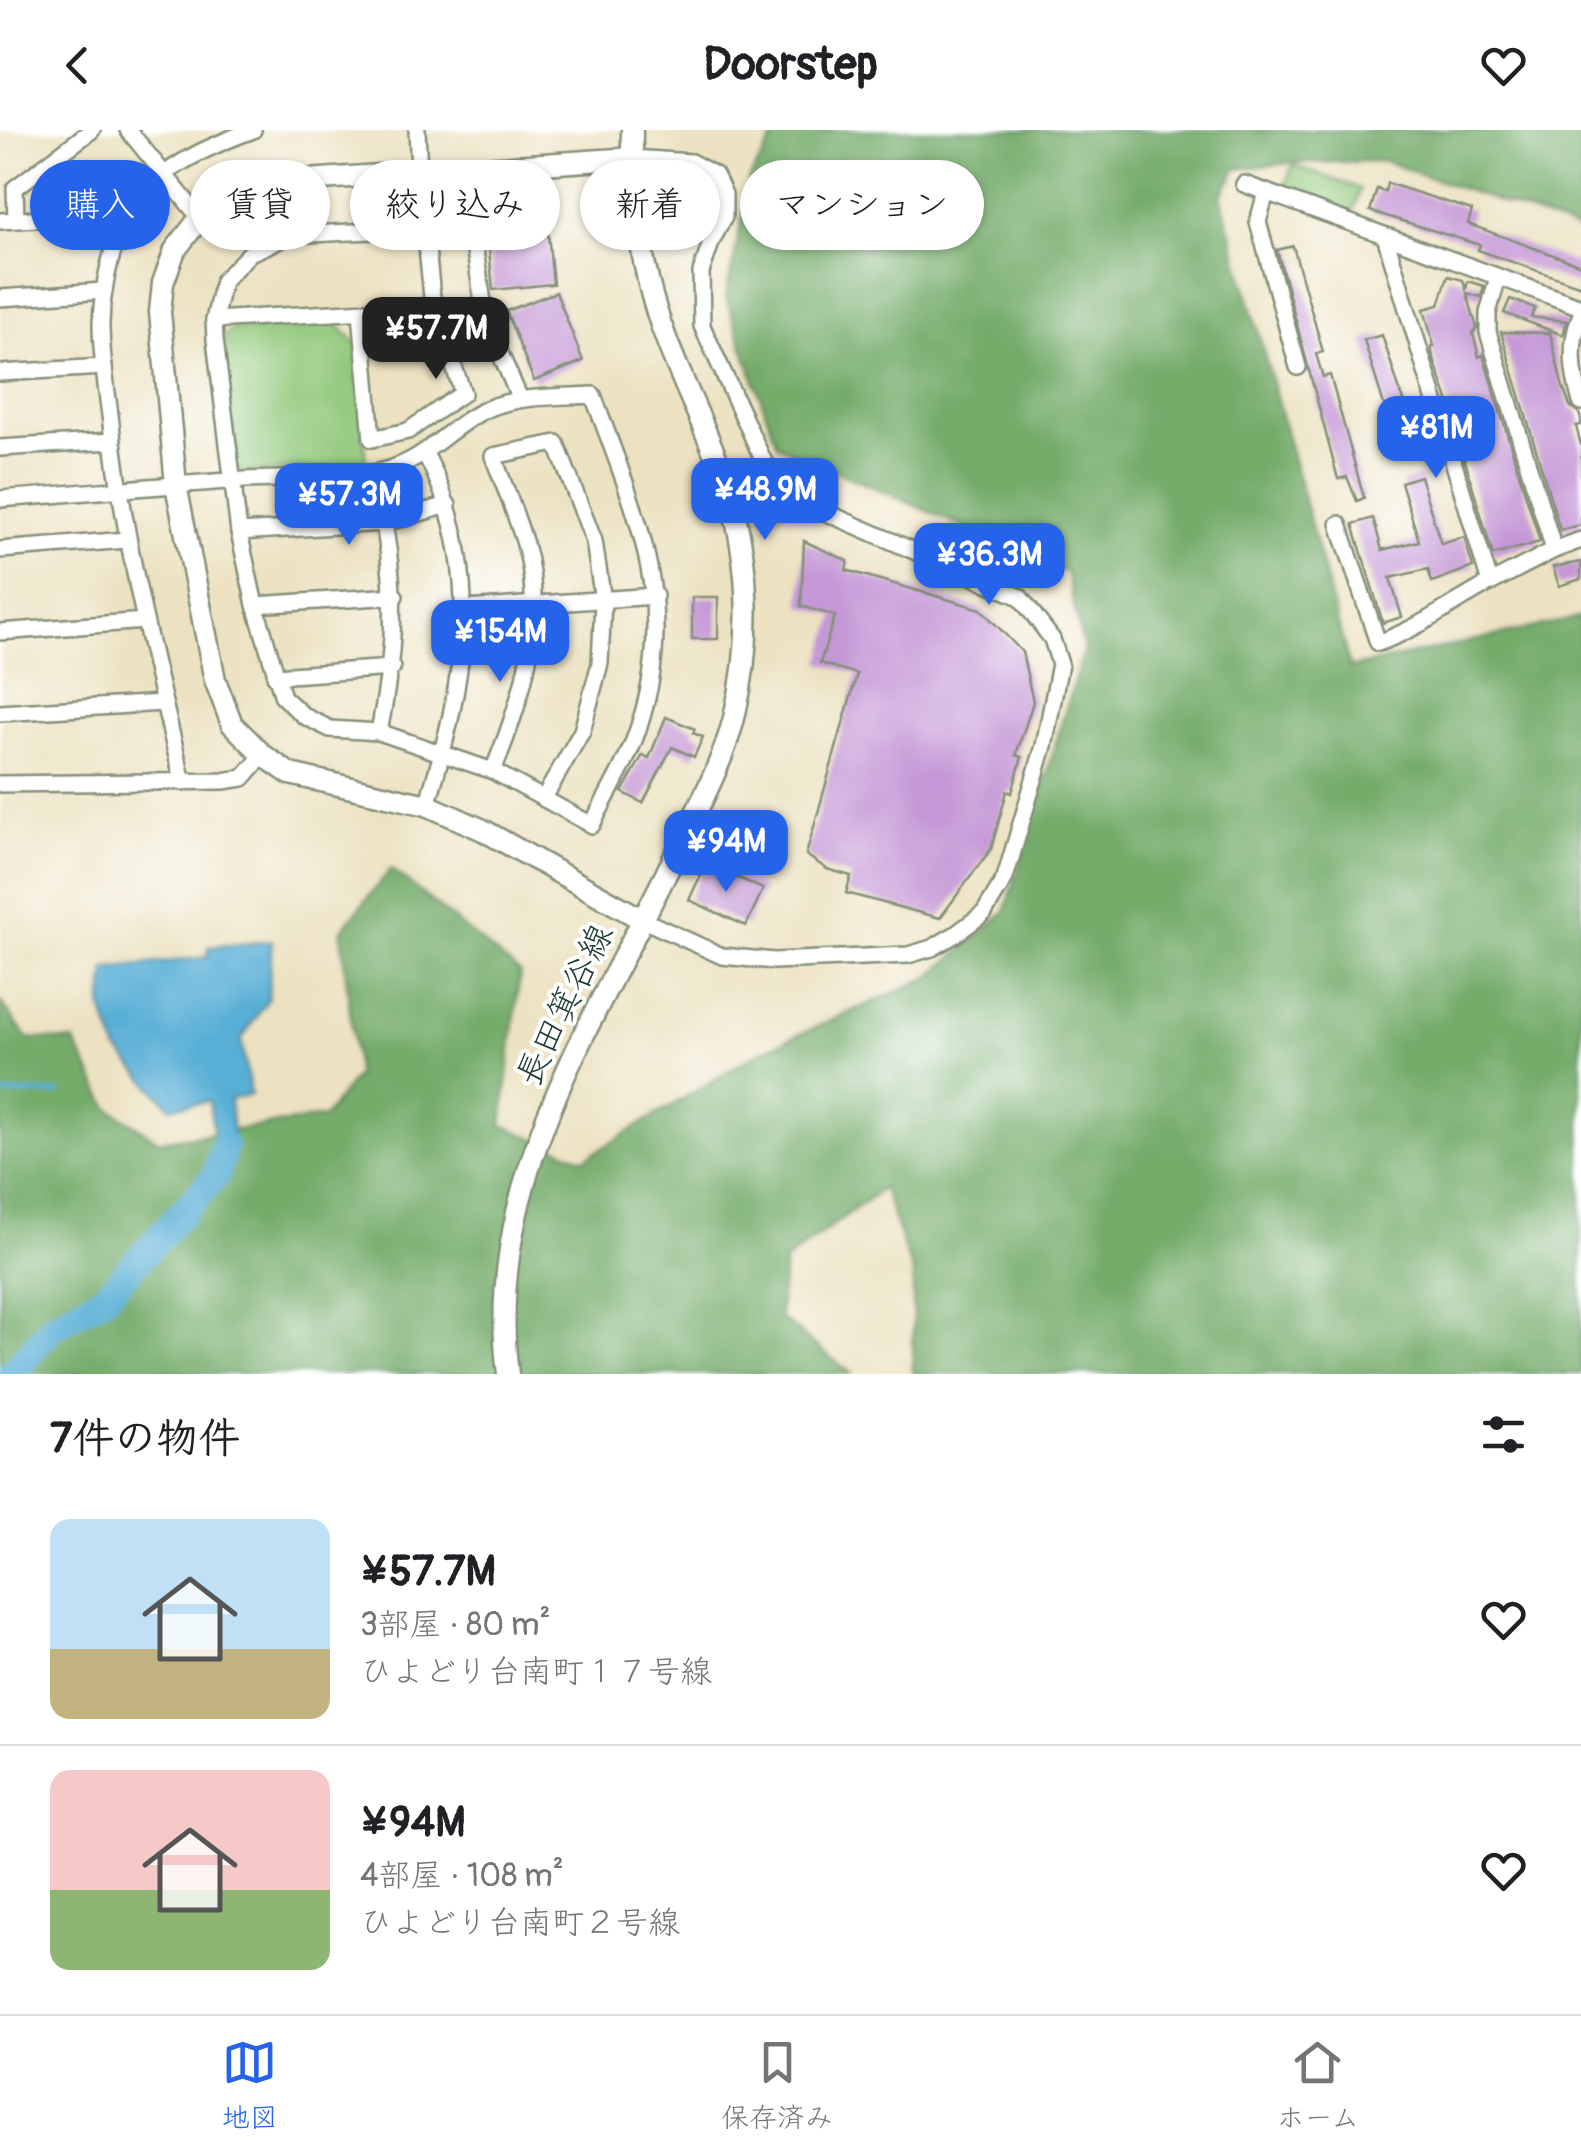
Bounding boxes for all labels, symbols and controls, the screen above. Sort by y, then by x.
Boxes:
text: Doorstep [703,37,878,93]
icon: back [50,38,105,93]
icon: heart [1476,38,1531,93]
chip: 購入 [30,160,170,250]
chip: 賃貸 [190,160,330,250]
chip: 絞り込み [350,160,560,250]
chip: 新着 [580,160,720,250]
chip: マンション [740,160,984,250]
pin: ¥57.7M [355,297,517,382]
text: ¥57.7M [384,309,488,349]
pin: ¥81M [1377,396,1495,481]
text: ¥81M [1399,408,1473,448]
pin: ¥48.9M [684,458,846,543]
pin: ¥57.3M [268,463,430,548]
text: ¥48.9M [713,470,817,510]
text: ¥57.3M [297,475,401,515]
pin: ¥36.3M [908,523,1070,608]
text: ¥36.3M [936,535,1042,575]
pin: ¥154M [430,600,570,685]
text: ¥154M [453,612,547,652]
pin: ¥94M [667,810,785,895]
text: ¥94M [686,822,766,862]
street label: 長田箕谷線 [507,917,623,1093]
icon: filters [1476,1407,1531,1462]
text: 7件の物件 [50,1413,240,1465]
text: ¥57.7M [360,1546,496,1598]
icon: home [130,1559,250,1679]
icon: heart [1476,1592,1531,1647]
text: 3部屋 · 80 m² [360,1605,550,1645]
text: ひよどり台南町１７号線 [360,1652,712,1692]
text: ¥94M [360,1797,465,1849]
icon: home [130,1810,250,1930]
icon: heart [1476,1843,1531,1898]
text: 4部屋 · 108 m² [360,1856,564,1896]
text: ひよどり台南町２号線 [360,1903,680,1943]
tab: 地図 [222,2035,278,2136]
tab: 保存済み [721,2035,833,2136]
tab: ホーム [1276,2035,1359,2136]

